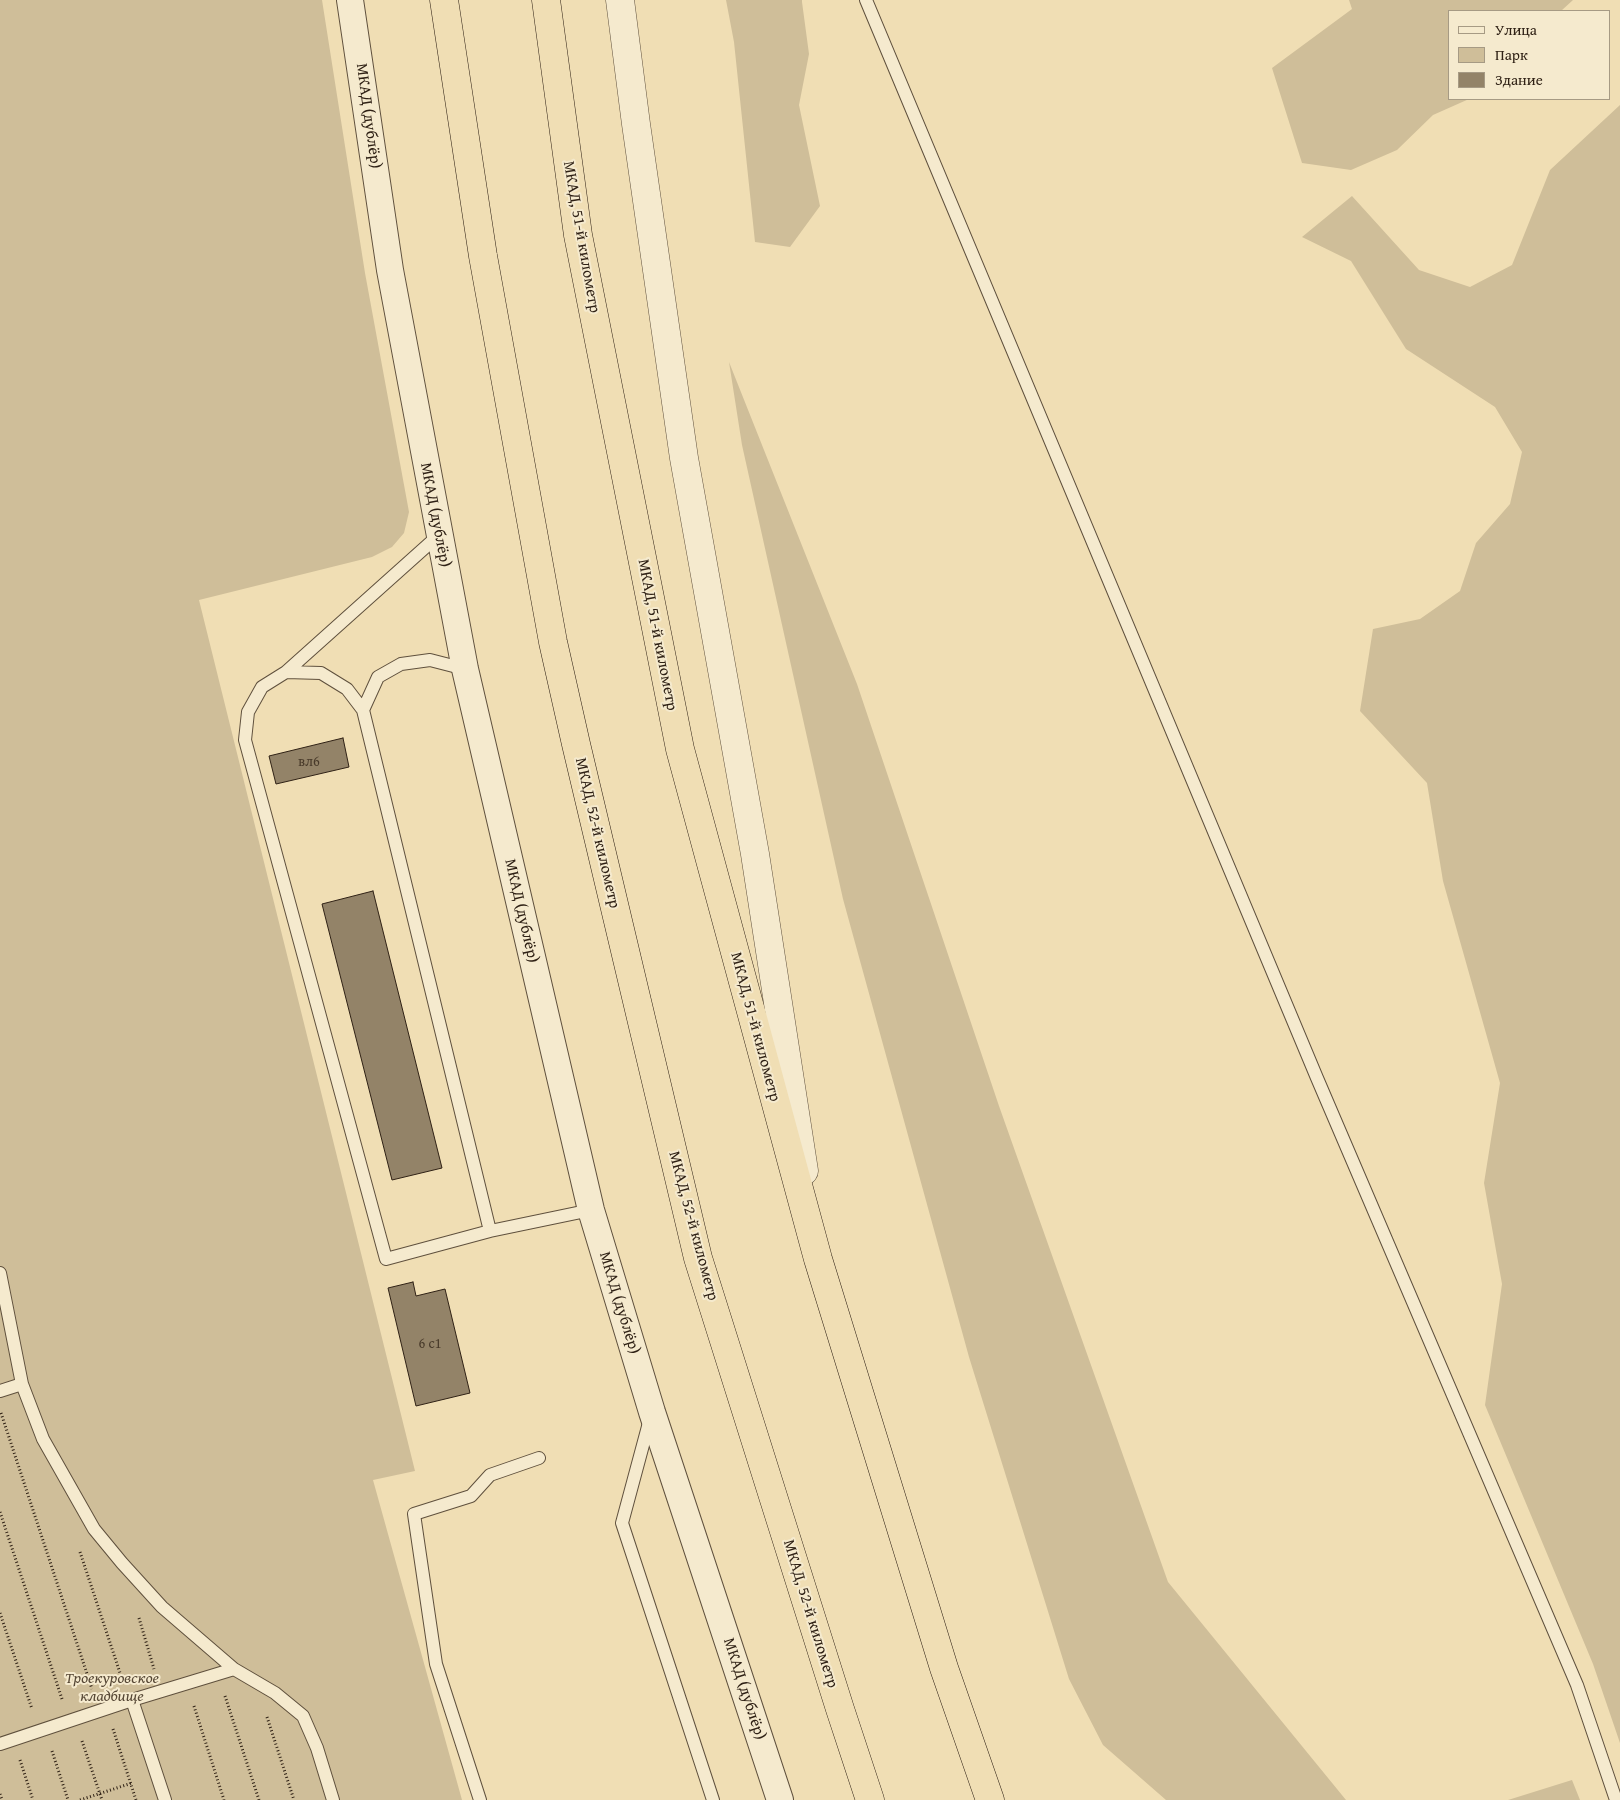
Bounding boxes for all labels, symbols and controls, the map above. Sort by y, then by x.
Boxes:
legend [1448,10,1610,100]
text: Улица [1495,19,1537,40]
text: Парк [1495,44,1528,65]
street label: МКАД (дублёр) [351,62,385,170]
text: Здание [1495,69,1543,90]
street label: МКАД, 51-й километр [558,160,604,314]
street label: МКАД (дублёр) [415,461,455,569]
street label: МКАД, 51-й километр [633,558,681,712]
house number: вл6 [298,754,320,770]
street label: МКАД, 52-й километр [570,756,624,910]
street label: МКАД (дублёр) [500,857,542,965]
street label: МКАД, 51-й километр [726,950,784,1104]
street label: МКАД, 52-й километр [664,1149,722,1303]
street label: МКАД (дублёр) [594,1249,644,1357]
house number: 6 с1 [419,1336,441,1352]
street label: МКАД, 52-й километр [778,1538,842,1690]
street label: МКАД (дублёр) [718,1636,770,1742]
park label: Троекуровское кладбище [65,1669,159,1707]

